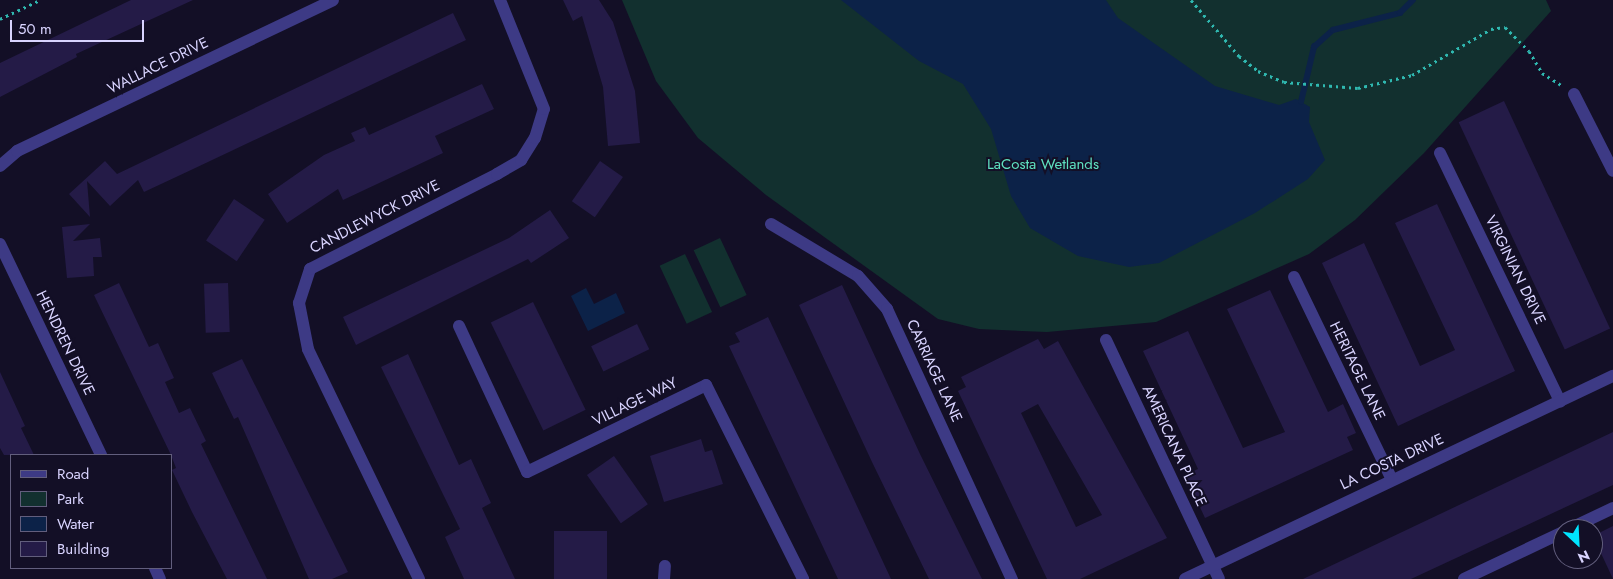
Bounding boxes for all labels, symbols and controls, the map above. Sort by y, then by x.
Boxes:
scale bar [12,10,146,42]
text: 50 m [18,18,52,40]
street label: WALLACE DRIVE [105,34,211,98]
park label: LaCosta Wetlands [987,156,1099,174]
street label: CANDLEWYCK DRIVE [307,176,443,258]
street label: VIRGINIAN DRIVE [1481,213,1549,327]
street label: HENDREN DRIVE [32,288,98,398]
street label: CARRIAGE LANE [902,317,966,425]
street label: HERITAGE LANE [1325,319,1389,423]
street label: VILLAGE WAY [590,374,680,430]
street label: AMERICANA PLACE [1138,382,1210,510]
street label: LA COSTA DRIVE [1337,430,1447,494]
legend [10,454,172,569]
text: Road [57,463,89,485]
text: Park [57,488,84,510]
text: Water [57,513,94,535]
north arrow [1553,519,1603,569]
text: Building [57,538,109,560]
text: N [1575,545,1593,568]

